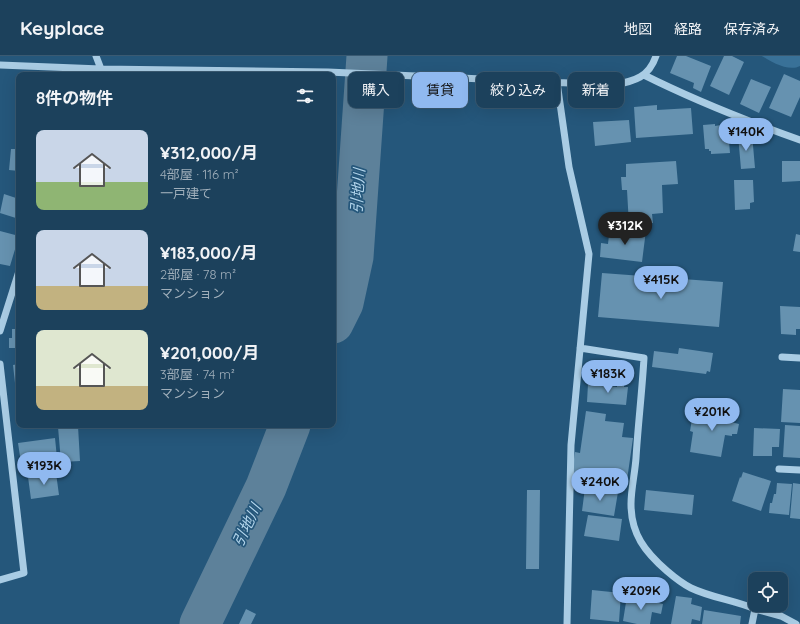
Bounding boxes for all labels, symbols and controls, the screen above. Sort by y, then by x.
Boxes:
text: Keyplace [20,16,104,40]
text: 地図 [624,20,652,38]
text: 経路 [674,20,702,38]
text: 保存済み [724,20,780,38]
chip: 購入 [348,72,404,108]
chip: 賃貸 [412,72,468,108]
chip: 絞り込み [476,72,560,108]
chip: 新着 [568,72,624,108]
icon: filters [294,85,316,107]
text: 8件の物件 [36,87,113,108]
pin: ¥140K [718,118,774,152]
text: ¥140K [728,123,764,139]
text: ¥312,000/月 [160,142,258,163]
icon: home [68,146,116,194]
text: 4部屋 · 116 m² [160,166,239,182]
water label: 引地川 [346,166,369,214]
text: 一戸建て [160,185,212,201]
pin: ¥312K [597,212,653,246]
text: ¥312K [607,217,643,233]
text: ¥183,000/月 [160,242,258,263]
icon: home [68,246,116,294]
text: 2部屋 · 78 m² [160,266,236,282]
pin: ¥415K [633,266,689,300]
text: ¥415K [643,271,679,287]
text: マンション [160,285,225,301]
text: ¥201,000/月 [160,342,260,363]
icon: home [68,346,116,394]
pin: ¥183K [580,360,636,394]
text: ¥183K [590,365,626,381]
text: 3部屋 · 74 m² [160,366,235,382]
text: マンション [160,385,225,401]
pin: ¥201K [684,398,740,432]
text: ¥201K [694,403,730,419]
pin: ¥193K [16,452,72,486]
text: ¥193K [26,457,62,473]
pin: ¥240K [572,468,628,502]
text: ¥240K [580,473,620,489]
water label: 引地川 [228,499,266,549]
map controls [748,572,788,612]
button: locate [748,572,788,612]
pin: ¥209K [613,577,669,611]
text: ¥209K [621,582,661,598]

